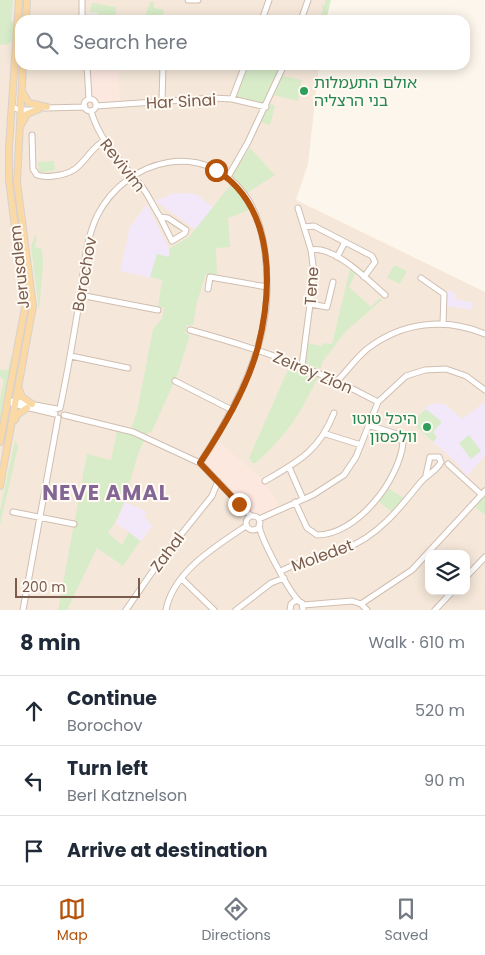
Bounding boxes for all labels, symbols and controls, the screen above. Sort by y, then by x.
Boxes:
search box [15,15,470,70]
icon: search [33,29,61,57]
text: Search here [73,29,187,56]
place label: אולם התעמלות בני הרצליה [314,71,417,112]
marker: אולם התעמלות בני הרצליה [298,85,310,97]
street label: Har Sinai [145,88,217,115]
street label: Revivim [94,134,151,197]
route start [205,159,228,182]
street label: Jerusalem [4,224,35,310]
street label: Borochov [67,235,102,313]
street label: Tene [299,266,324,306]
street label: Zeirey Zion [269,345,356,400]
place label: היכל טוטו וולפסון [352,407,417,448]
marker: היכל טוטו וולפסון [421,421,433,433]
district label: NEVE AMAL [42,478,170,507]
route end [228,493,251,516]
street label: Zahal [145,528,190,577]
street label: Moledet [288,534,357,577]
map controls [425,550,470,595]
button: layers [425,550,470,595]
scale bar [15,575,140,598]
text: 200 m [22,577,66,597]
text: 8 min [20,628,81,657]
text: Walk · 610 m [368,631,465,654]
text: Continue [67,685,157,712]
icon: ahead [20,697,48,725]
text: 520 m [415,699,465,722]
text: Borochov [67,714,142,737]
text: Turn left [67,755,148,782]
icon: left [20,767,48,795]
text: 90 m [424,769,465,792]
text: Berl Katznelson [67,784,187,807]
icon: arrive [20,837,48,865]
text: Arrive at destination [67,837,268,864]
tab: Map [57,895,88,946]
tab: Directions [201,895,271,946]
tab: Saved [384,895,428,946]

